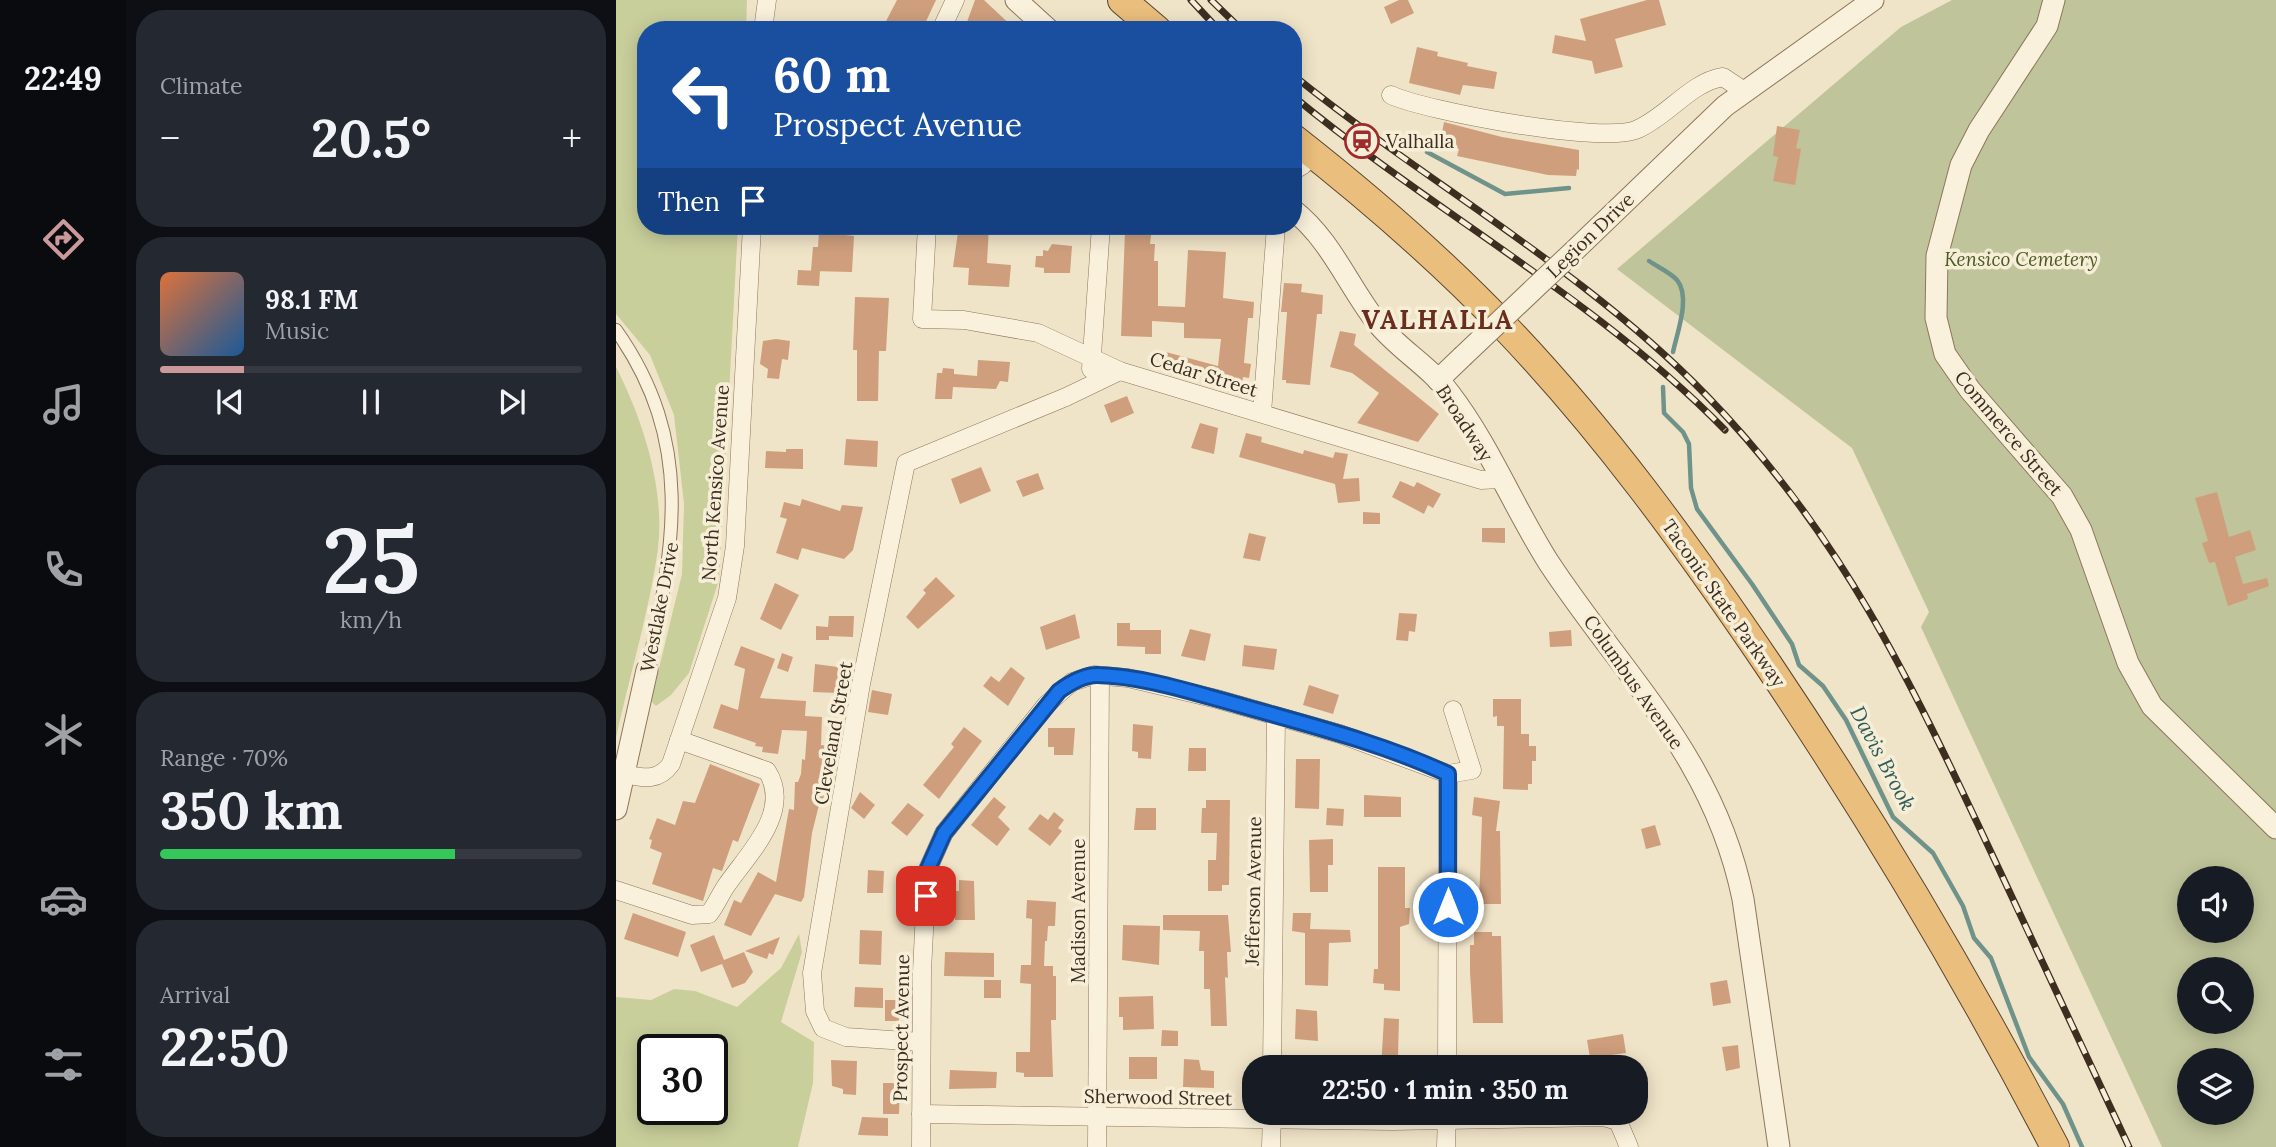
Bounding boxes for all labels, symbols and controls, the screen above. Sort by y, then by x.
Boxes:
text: 60 m [773,43,890,105]
icon: left [658,49,749,140]
text: 22:49 [24,58,102,99]
text: Climate [160,71,242,100]
text: Prospect Avenue [773,104,1022,145]
text: 20.5° [311,105,431,171]
text: − [160,114,180,162]
text: + [562,114,582,162]
station icon: Valhalla [1343,122,1381,160]
place label: Valhalla [1385,129,1454,153]
icon: arrive [734,182,772,220]
text: Then [658,185,720,218]
street label: Legion Drive [1541,187,1639,283]
icon: directions [39,215,88,264]
park label: Kensico Cemetery [1944,247,2098,271]
text: 98.1 FM [265,283,358,316]
district label: VALHALLA [1362,303,1514,336]
text: Music [265,316,329,345]
street label: Cedar Street [1147,346,1262,402]
street label: Commerce Street [1950,366,2069,501]
icon: music [39,380,88,429]
street label: Broadway [1431,380,1499,466]
icon: previous [211,383,249,421]
icon: pause [352,383,390,421]
icon: next [493,383,531,421]
street label: North Kensico Avenue [696,384,734,582]
text: 25 [322,501,420,618]
street label: Taconic State Parkway [1657,515,1791,691]
street label: Westlake Drive [635,540,683,674]
icon: phone [39,545,88,594]
text: km/h [340,605,402,634]
street label: Columbus Avenue [1579,610,1689,754]
street label: Cleveland Street [809,659,858,807]
water label: Davis Brook [1844,701,1922,815]
icon: climate [39,710,88,759]
text: Range · 70% [160,743,288,772]
text: 350 km [160,777,343,843]
street label: Jefferson Avenue [1240,816,1266,967]
street label: Madison Avenue [1066,839,1090,983]
pin [896,866,956,926]
map controls [2177,866,2254,1125]
button: sound [2177,866,2254,943]
position arrow [1411,870,1485,944]
icon: car [39,875,88,924]
icon: arrive [907,877,945,915]
street label: Prospect Avenue [888,954,914,1102]
button: search [2177,957,2254,1034]
text: Arrival [160,980,230,1009]
text: 22:50 [160,1014,290,1080]
speed limit sign: 30 [637,1034,728,1125]
icon: filters [39,1040,88,1089]
button: layers [2177,1048,2254,1125]
text: 22:50 · 1 min · 350 m [1322,1073,1568,1106]
street label: Sherwood Street [1084,1084,1233,1110]

